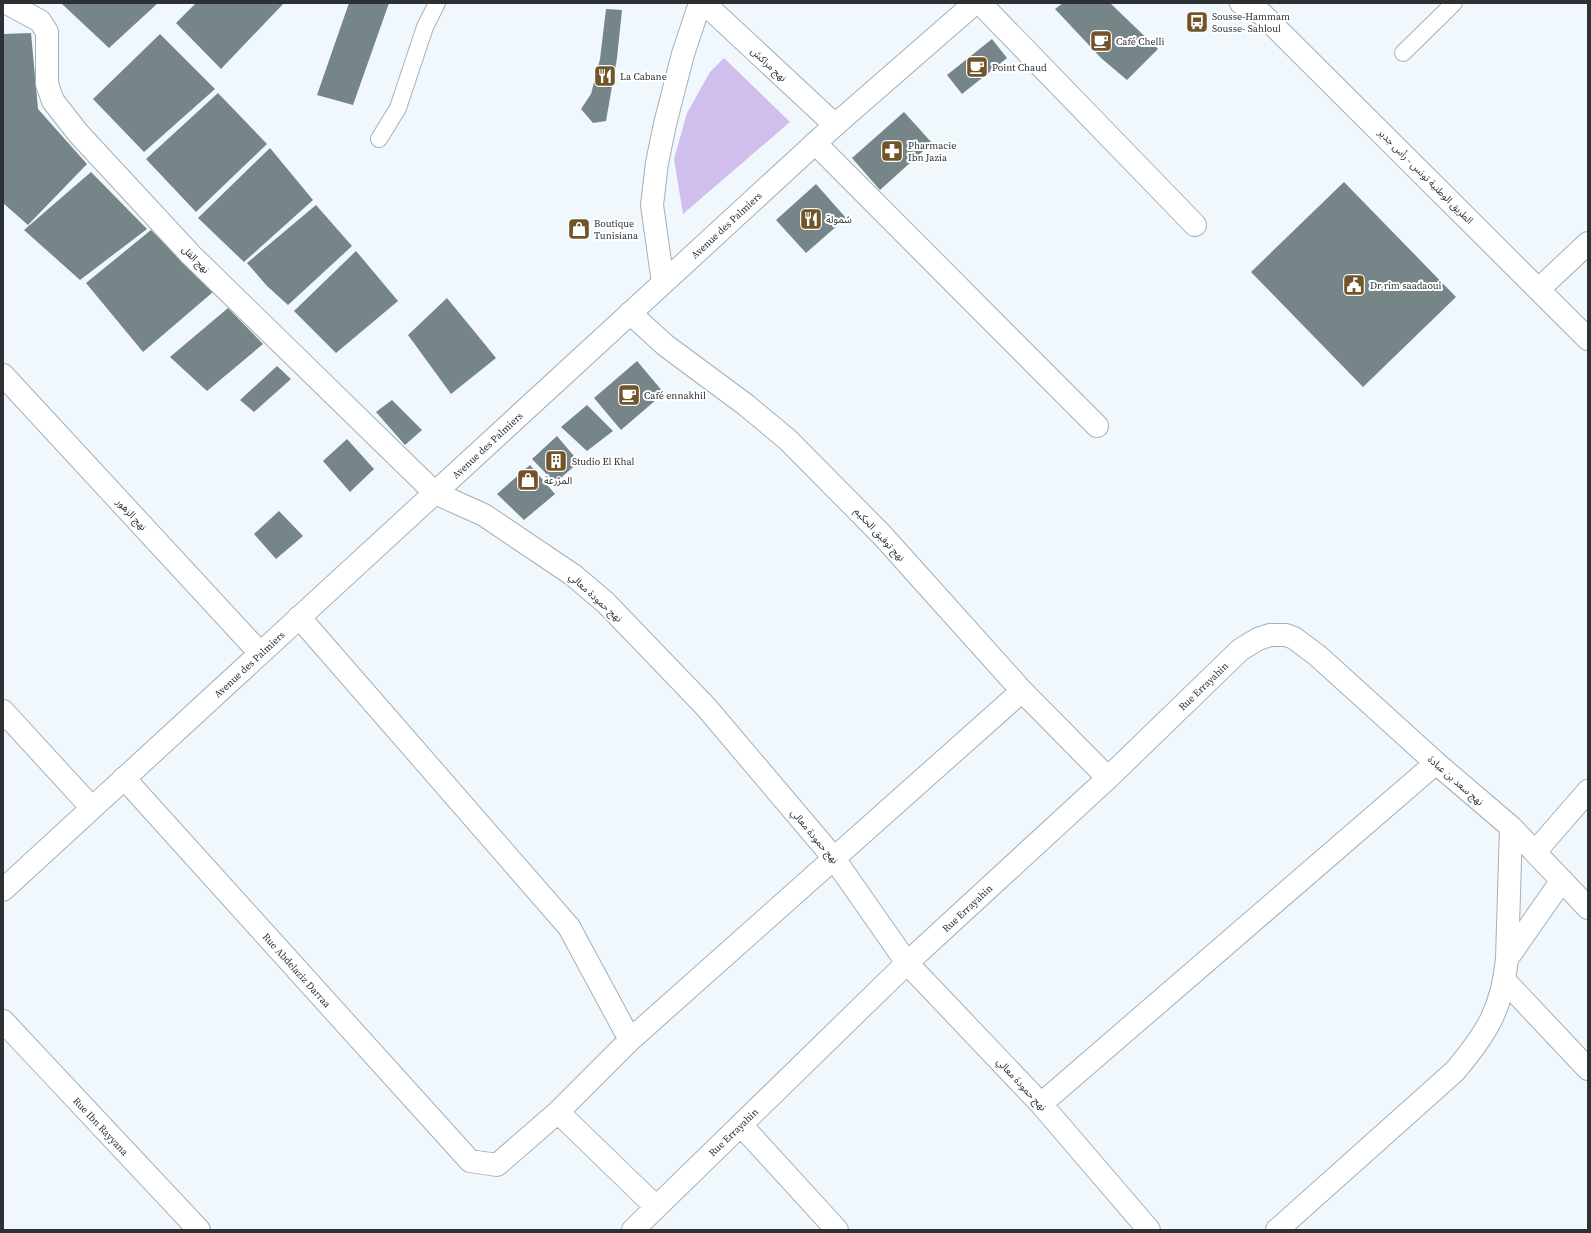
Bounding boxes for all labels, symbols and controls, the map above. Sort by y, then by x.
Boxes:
bus stop icon: Sousse-Hammam Sousse- Sahloul [1184,9,1210,35]
place label: Sousse-Hammam Sousse- Sahloul [1212,10,1290,35]
cafe icon: Café Chelli [1088,28,1114,54]
place label: Café Chelli [1116,35,1165,48]
street label: نهج مراكش [747,44,790,85]
cafe icon: Point Chaud [964,54,990,80]
place label: Point Chaud [992,61,1047,74]
restaurant icon: La Cabane [592,63,618,89]
place label: La Cabane [620,70,667,83]
street label: الطريق الوطنية تونس - رأس جدير [1375,125,1476,227]
pharmacy icon: Pharmacie Ibn Jazia [879,138,905,164]
place label: Pharmacie Ibn Jazia [908,139,956,164]
street label: Avenue des Palmiers [688,189,764,262]
restaurant icon: شمولة [798,206,824,232]
place label: شمولة [826,213,852,226]
shop icon: Boutique Tunisiana [566,216,592,242]
place label: Boutique Tunisiana [594,217,639,242]
street label: نهج الفل [178,243,212,277]
public building icon: Dr rim saadaoui [1341,272,1367,298]
place label: Dr rim saadaoui [1370,279,1442,292]
cafe icon: Café ennakhil [616,382,642,408]
place label: Café ennakhil [644,389,706,402]
street label: Avenue des Palmiers [449,409,525,482]
building icon: Studio El Khal [543,448,569,474]
place label: Studio El Khal [572,455,635,468]
shop icon: المزرعة [515,467,541,493]
place label: المزرعة [544,474,572,487]
street label: نهج الزهور [112,495,150,534]
street label: نهج توفيق الحكيم [851,505,908,565]
street label: نهج حمودة معالي [565,570,625,626]
street label: Avenue des Palmiers [211,628,287,701]
street label: Rue Errayahin [1176,659,1231,713]
street label: نهج سعد بن عبادة [1424,753,1487,809]
street label: نهج حمودة معالي [787,806,841,867]
street label: Rue Errayahin [939,882,995,935]
street label: Rue Abdelaziz Darraa [260,930,334,1011]
street label: نهج حمودة معالي [993,1055,1050,1115]
street label: Rue Ibn Rayyana [70,1094,132,1159]
street label: Rue Errayahin [706,1105,761,1159]

